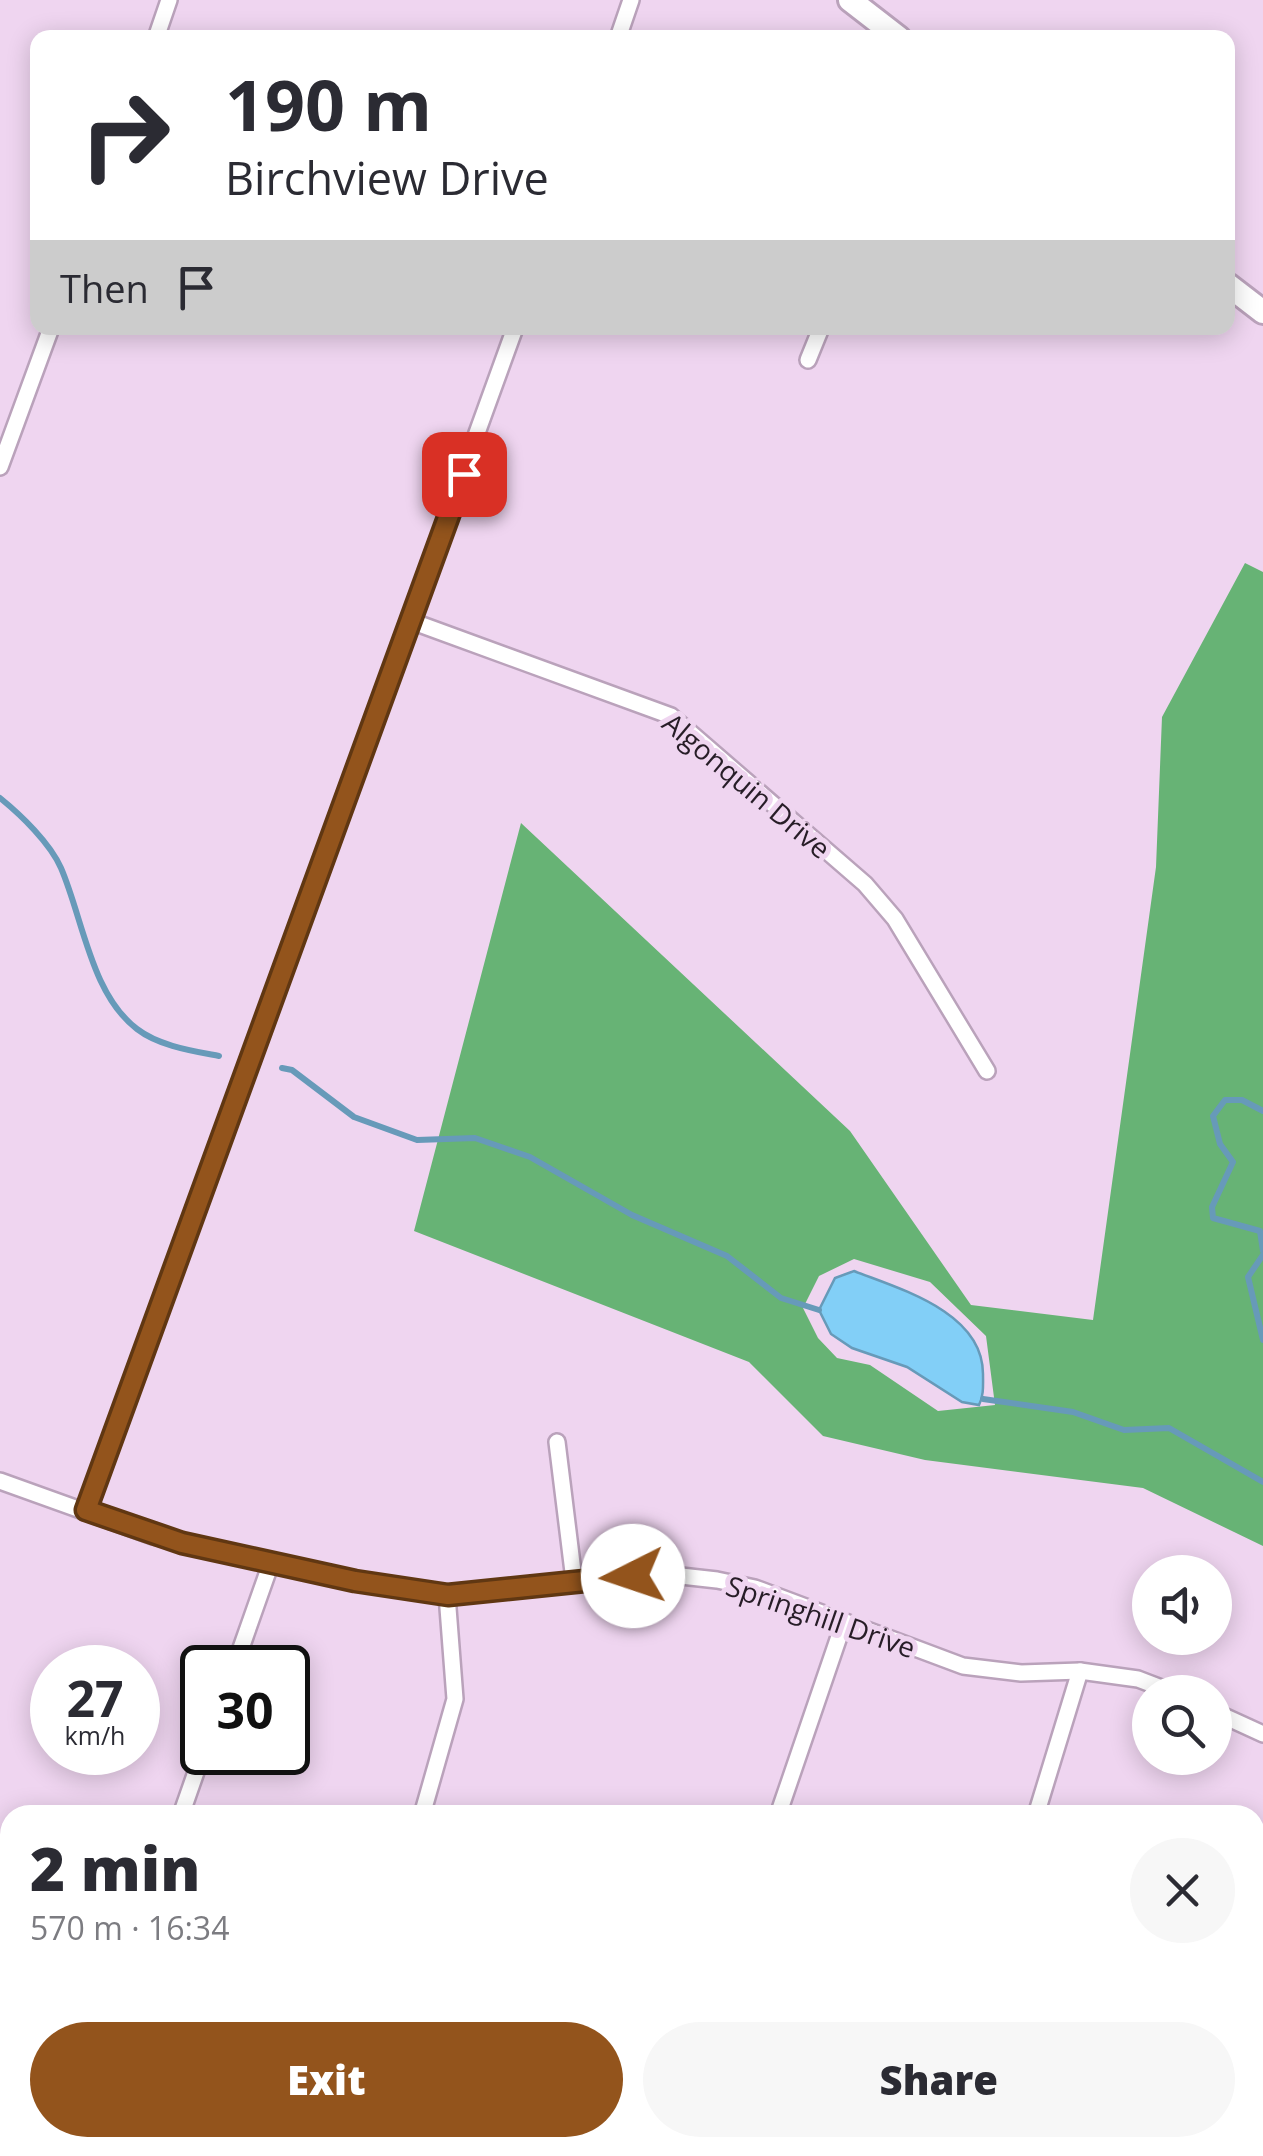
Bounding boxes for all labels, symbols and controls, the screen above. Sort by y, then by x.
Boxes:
text: 190 m [225,56,432,152]
icon: right [60,70,190,200]
text: Birchview Drive [225,147,549,208]
icon: arrive [169,260,224,315]
text: Then [60,262,149,314]
pin [422,432,507,517]
icon: arrive [437,447,492,502]
street label: Algonquin Drive [655,703,839,867]
position arrow [581,1524,685,1628]
map controls [1132,1555,1232,1775]
button: sound [1132,1555,1232,1655]
street label: Springhill Drive [721,1566,921,1666]
speed limit sign: 30 [180,1645,310,1775]
text: 27 [66,1664,124,1732]
button: search [1132,1675,1232,1775]
text: km/h [65,1718,125,1752]
text: 2 min [30,1827,200,1909]
button: close [1130,1838,1235,1943]
text: 570 m · 16:34 [30,1906,229,1949]
button: Exit [30,2022,623,2137]
button: Share [643,2022,1235,2137]

